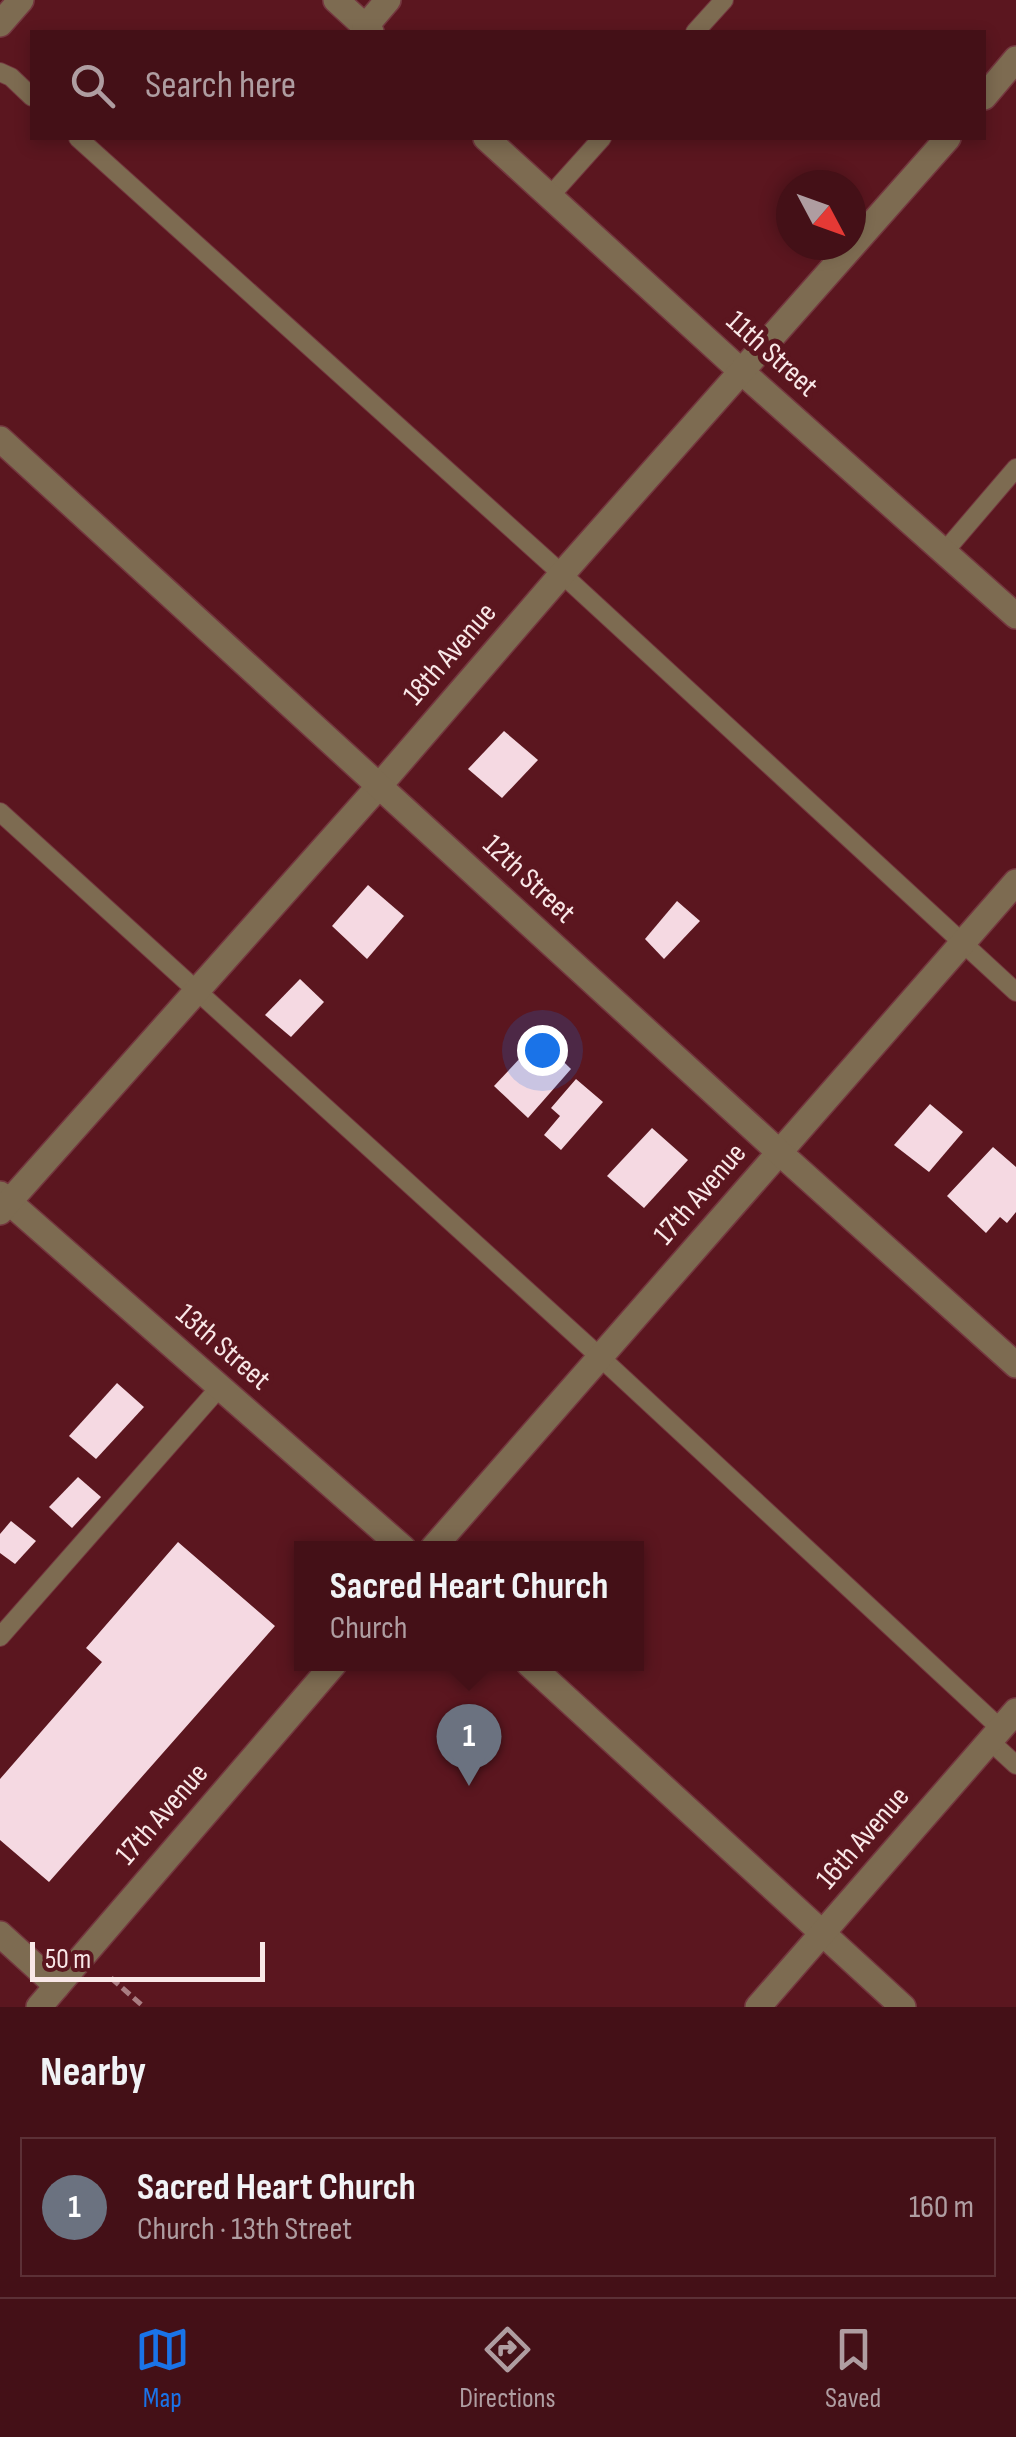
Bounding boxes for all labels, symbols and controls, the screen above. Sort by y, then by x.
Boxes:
search box [30,30,986,140]
icon: search [65,58,120,113]
text: Search here [145,63,296,108]
north arrow [776,170,866,260]
street label: 11th Street [719,304,825,404]
street label: 18th Avenue [396,595,504,713]
street label: 12th Street [475,827,583,931]
your location [517,1025,568,1076]
street label: 17th Avenue [646,1136,754,1252]
street label: 13th Street [168,1296,278,1398]
popup [294,1541,644,1671]
text: Sacred Heart Church [330,1564,608,1609]
text: Church [330,1609,407,1648]
pin: 1 [436,1704,502,1786]
street label: 17th Avenue [108,1756,216,1872]
street label: 16th Avenue [809,1779,917,1897]
scale bar [30,1937,265,1982]
text: 50 m [45,1943,91,1976]
text: Nearby [40,2047,146,2098]
text: Sacred Heart Church [137,2165,416,2210]
text: 1 [68,2188,81,2227]
text: 160 m [909,2188,974,2227]
text: Church · 13th Street [137,2210,352,2249]
tab: Map [135,2322,190,2415]
tab: Directions [459,2322,556,2415]
tab: Saved [825,2322,881,2415]

